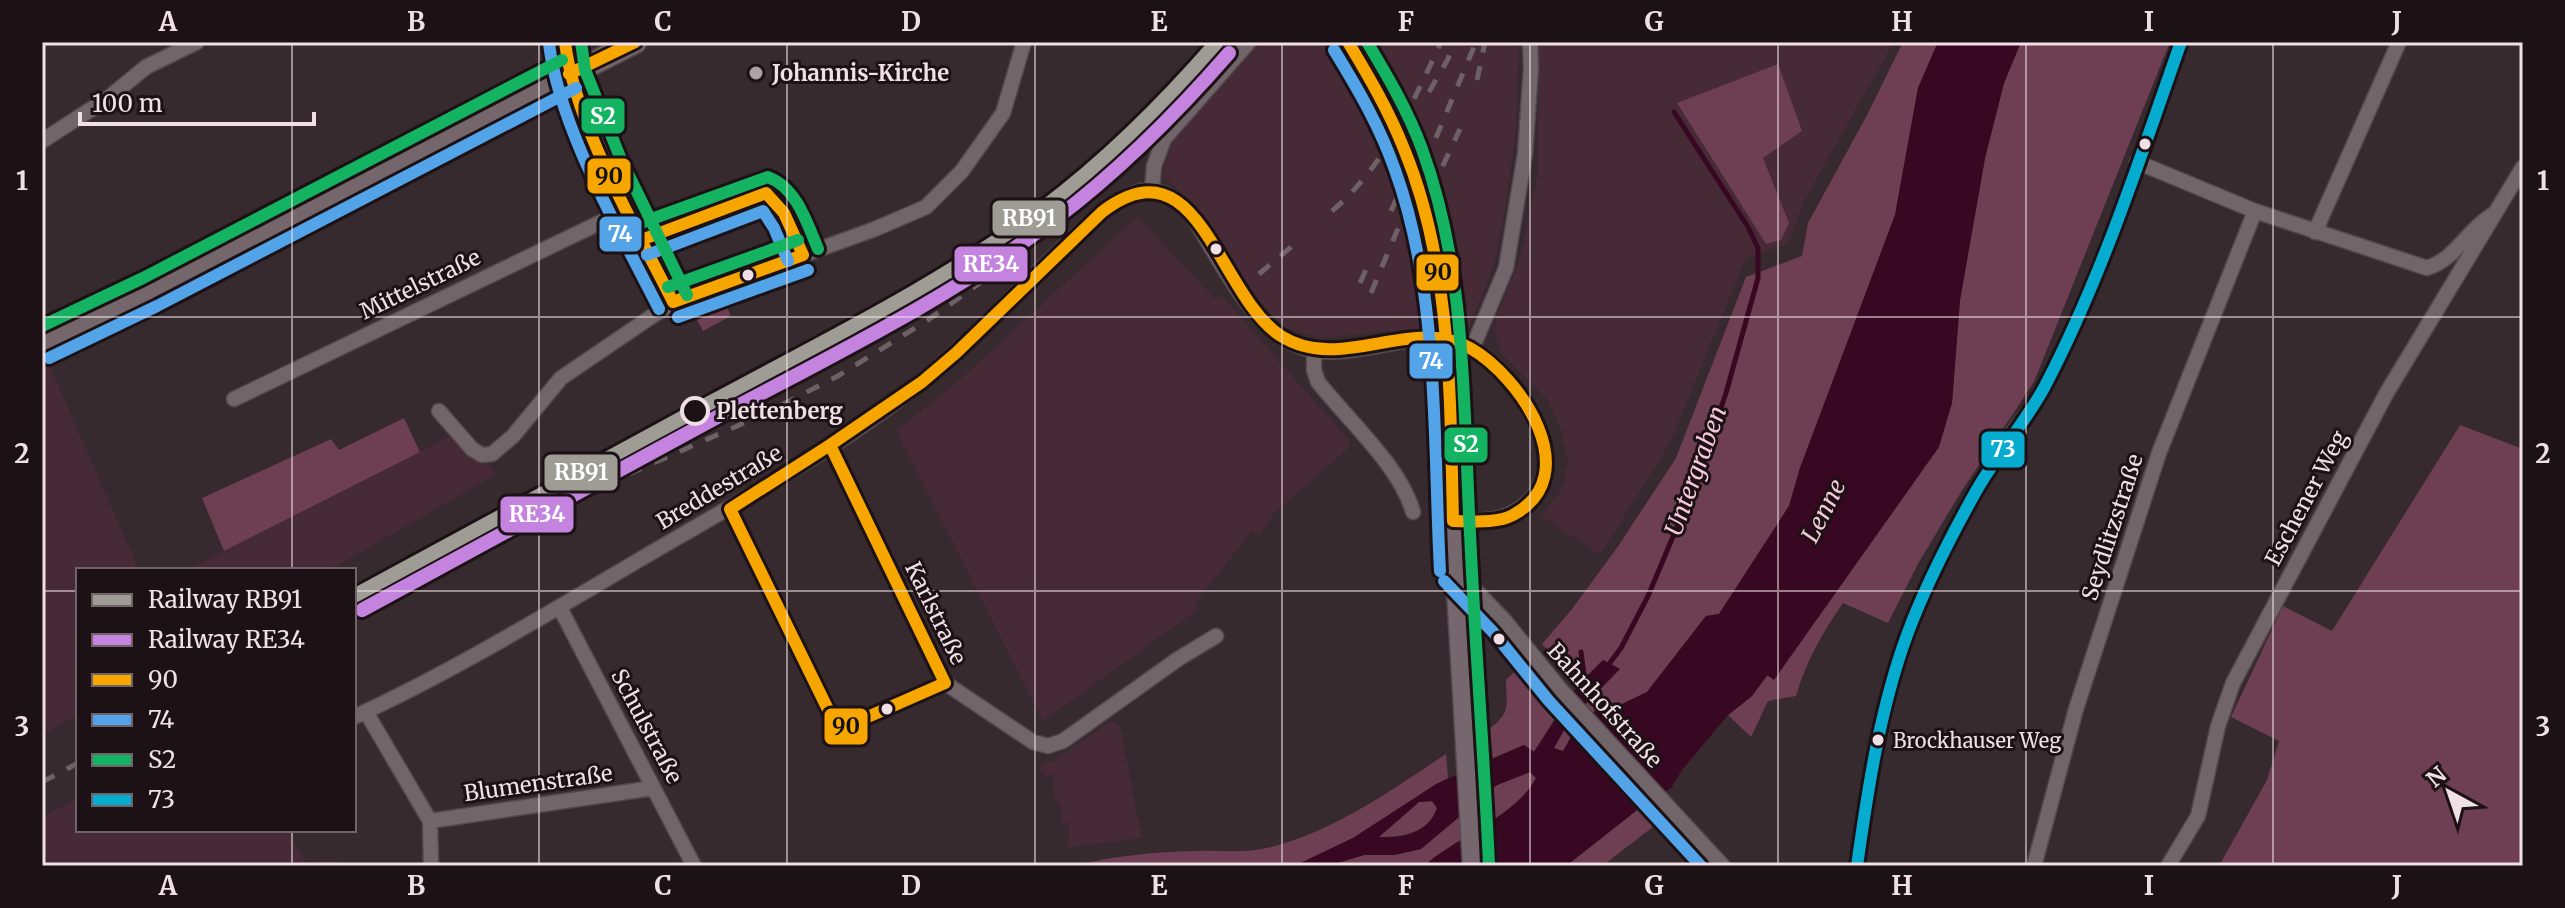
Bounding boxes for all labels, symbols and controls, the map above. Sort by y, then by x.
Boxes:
text: A [158,5,178,38]
text: B [407,5,425,38]
text: C [654,5,672,38]
text: D [901,5,921,38]
text: E [1151,5,1168,38]
text: F [1398,5,1414,38]
text: G [1645,5,1664,38]
text: H [1891,5,1913,38]
text: I [2144,5,2154,38]
text: J [2391,5,2402,38]
place label: Johannis-Kirche [771,59,949,87]
marker: Johannis-Kirche [747,64,765,82]
scale bar [80,76,314,126]
text: 100 m [92,88,163,119]
line badge: S2 [580,97,626,135]
text: S2 [590,102,616,130]
unlabelled marker [2137,136,2153,152]
line badge: 90 [586,157,632,195]
text: 90 [595,162,623,190]
text: 1 [16,164,28,197]
text: 1 [2537,164,2549,197]
line badge: RB91 [991,199,1067,237]
text: RB91 [1002,204,1056,232]
line badge: 74 [598,215,643,253]
text: 74 [607,220,633,248]
unlabelled marker [1208,241,1224,257]
street label: Mittelstraße [355,243,485,325]
line badge: RE34 [953,245,1029,283]
text: RE34 [963,250,1019,278]
line badge: 90 [1415,253,1460,292]
text: 90 [1424,258,1452,286]
unlabelled marker [740,267,756,283]
line badge: 74 [1408,342,1454,380]
text: 74 [1418,347,1444,375]
marker: Plettenberg [681,397,709,425]
place label: Plettenberg [716,397,843,425]
water label: Untergraben [1658,402,1733,540]
line badge: S2 [1443,426,1489,464]
street label: Eschener Weg [2259,426,2353,570]
text: S2 [1453,430,1479,458]
line badge: 73 [1980,430,2026,469]
text: 73 [1990,435,2016,463]
text: 2 [14,437,30,470]
text: 2 [2535,437,2551,470]
street label: Breddestraße [651,439,787,535]
street label: Seydlitzstraße [2075,450,2149,604]
line badge: RB91 [543,453,619,492]
text: RB91 [554,458,608,486]
water label: Lenne [1794,474,1853,548]
line badge: RE34 [499,495,575,534]
text: RE34 [509,500,565,528]
street label: Karlstraße [899,557,973,669]
legend [76,568,356,832]
text: Railway RB91 [148,584,302,615]
text: Railway RE34 [148,624,305,655]
unlabelled marker [1491,631,1507,647]
street label: Bahnhofstraße [1542,637,1668,773]
text: 90 [148,664,178,695]
street label: Schulstraße [605,664,689,788]
unlabelled marker [879,701,895,717]
text: 74 [148,704,175,735]
line badge: 90 [823,707,869,746]
text: 3 [15,710,29,743]
text: 3 [2536,710,2550,743]
text: 90 [832,712,860,740]
place label: Brockhauser Weg [1893,728,2061,753]
marker: Brockhauser Weg [1870,732,1886,748]
text: S2 [148,744,176,775]
north arrow [2409,752,2489,832]
street label: Blumenstraße [462,759,614,807]
text: N [2420,760,2452,793]
text: 73 [148,784,175,815]
text: A [158,869,178,902]
text: B [407,869,425,902]
text: C [654,869,672,902]
text: D [901,869,921,902]
text: E [1151,869,1168,902]
text: F [1398,869,1414,902]
text: G [1645,869,1664,902]
text: H [1891,869,1913,902]
text: I [2144,869,2154,902]
text: J [2391,869,2402,902]

